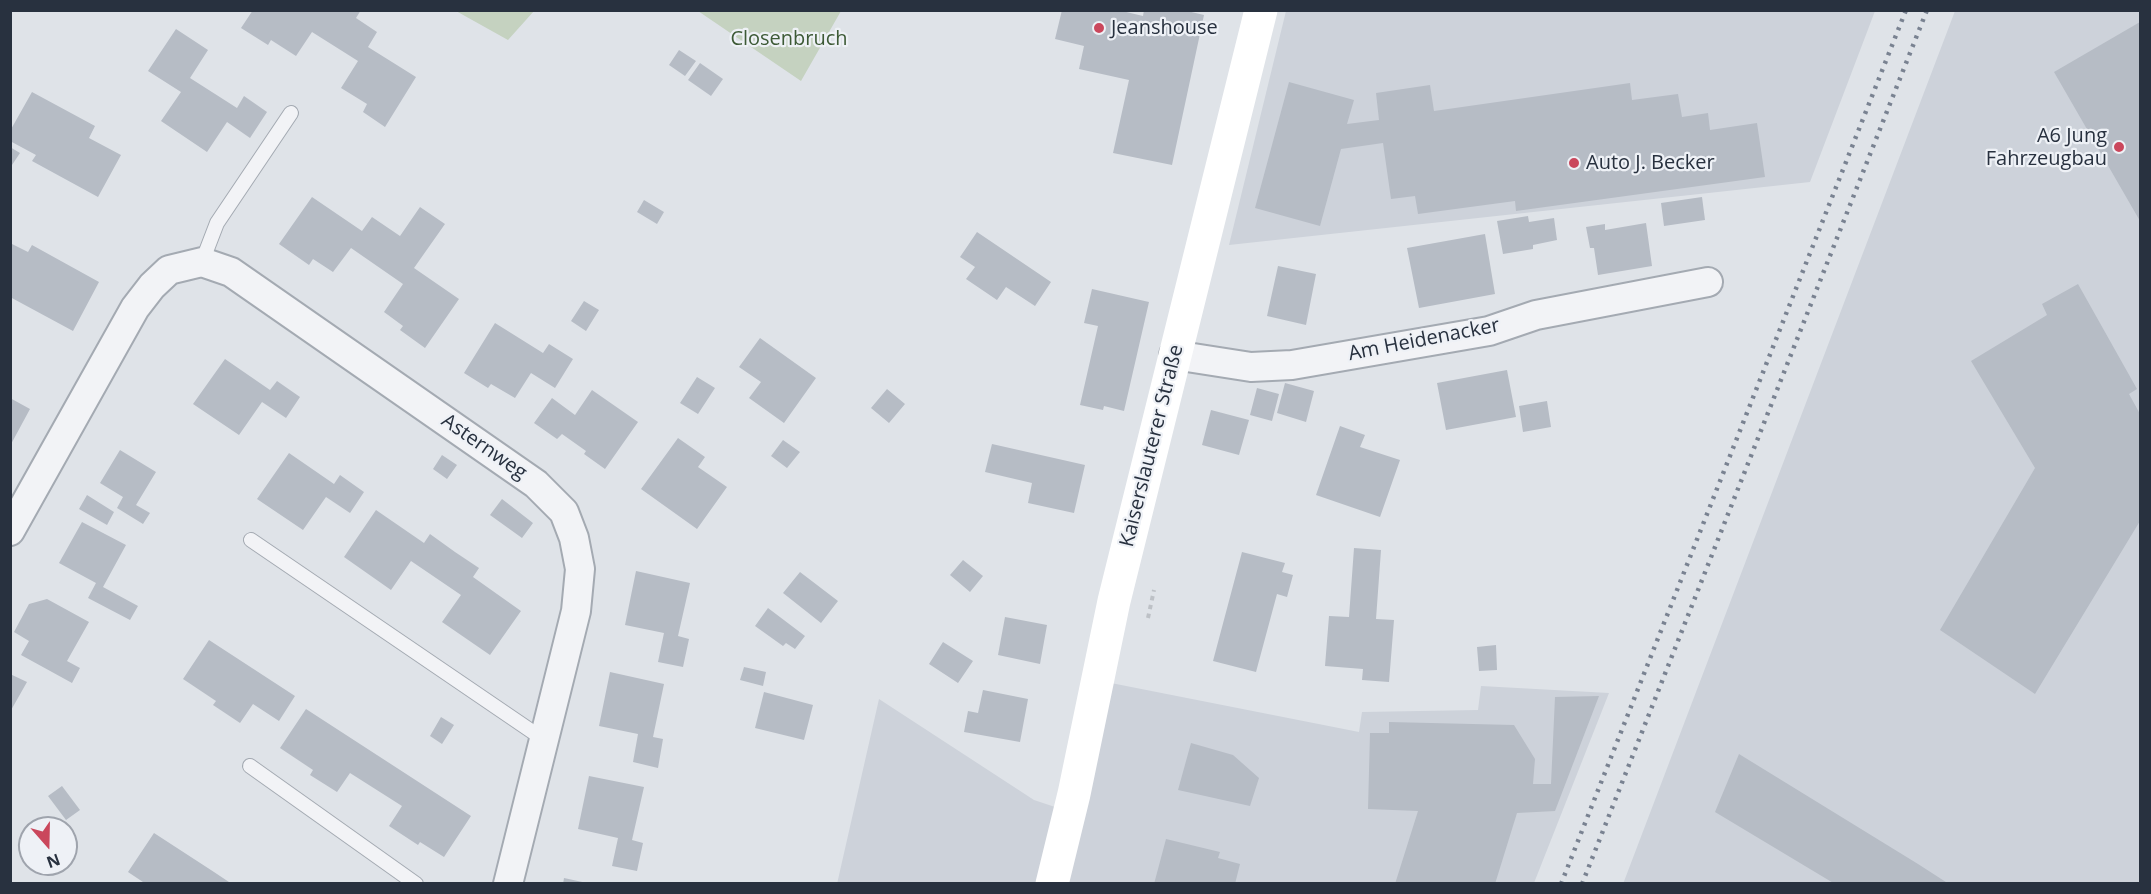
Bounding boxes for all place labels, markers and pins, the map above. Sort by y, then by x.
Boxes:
place label: Jeanshouse [1111,16,1218,40]
marker: Jeanshouse [1092,21,1106,35]
place label: A6 Jung Fahrzeugbau [1986,124,2107,171]
marker: A6 Jung Fahrzeugbau [2112,140,2126,154]
place label: Auto J. Becker [1586,151,1715,175]
marker: Auto J. Becker [1567,156,1581,170]

